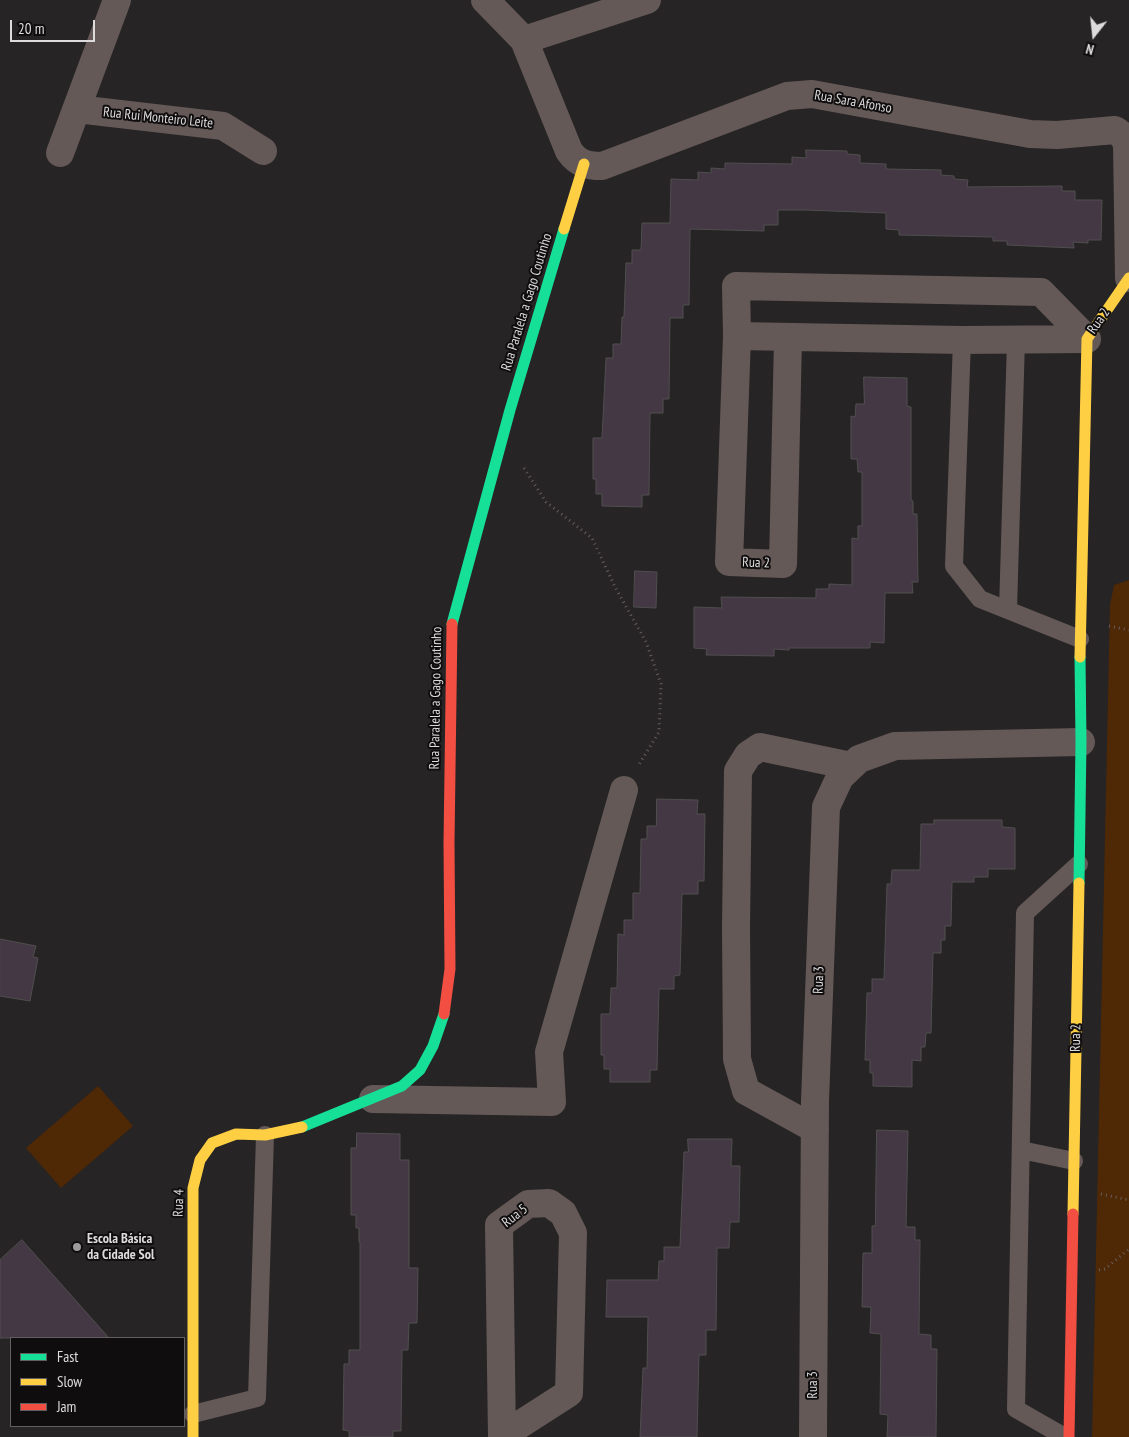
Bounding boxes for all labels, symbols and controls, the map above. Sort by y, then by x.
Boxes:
scale bar [12,10,98,42]
north arrow [1069,10,1119,60]
text: 20 m [18,19,44,38]
text: N [1084,40,1096,59]
street label: Rua Sara Afonso [813,87,893,117]
street label: Rua Rui Monteiro Leite [102,104,214,132]
street label: Rua Paralela a Gago Coutinho [498,231,556,373]
street label: Rua 2 [1084,305,1114,337]
street label: Rua 2 [742,554,770,572]
street label: Rua Paralela a Gago Coutinho [426,627,446,769]
street label: Rua 3 [810,966,828,994]
street label: Rua 2 [1067,1024,1085,1052]
street label: Rua 4 [170,1189,188,1217]
street label: Rua 5 [499,1201,531,1231]
place label: Escola Básica da Cidade Sol [87,1231,154,1264]
marker: Escola Básica da Cidade Sol [71,1241,83,1253]
legend [10,1337,185,1427]
text: Fast [57,1347,78,1366]
street label: Rua 3 [805,1371,821,1399]
text: Slow [57,1372,82,1391]
text: Jam [57,1397,76,1416]

